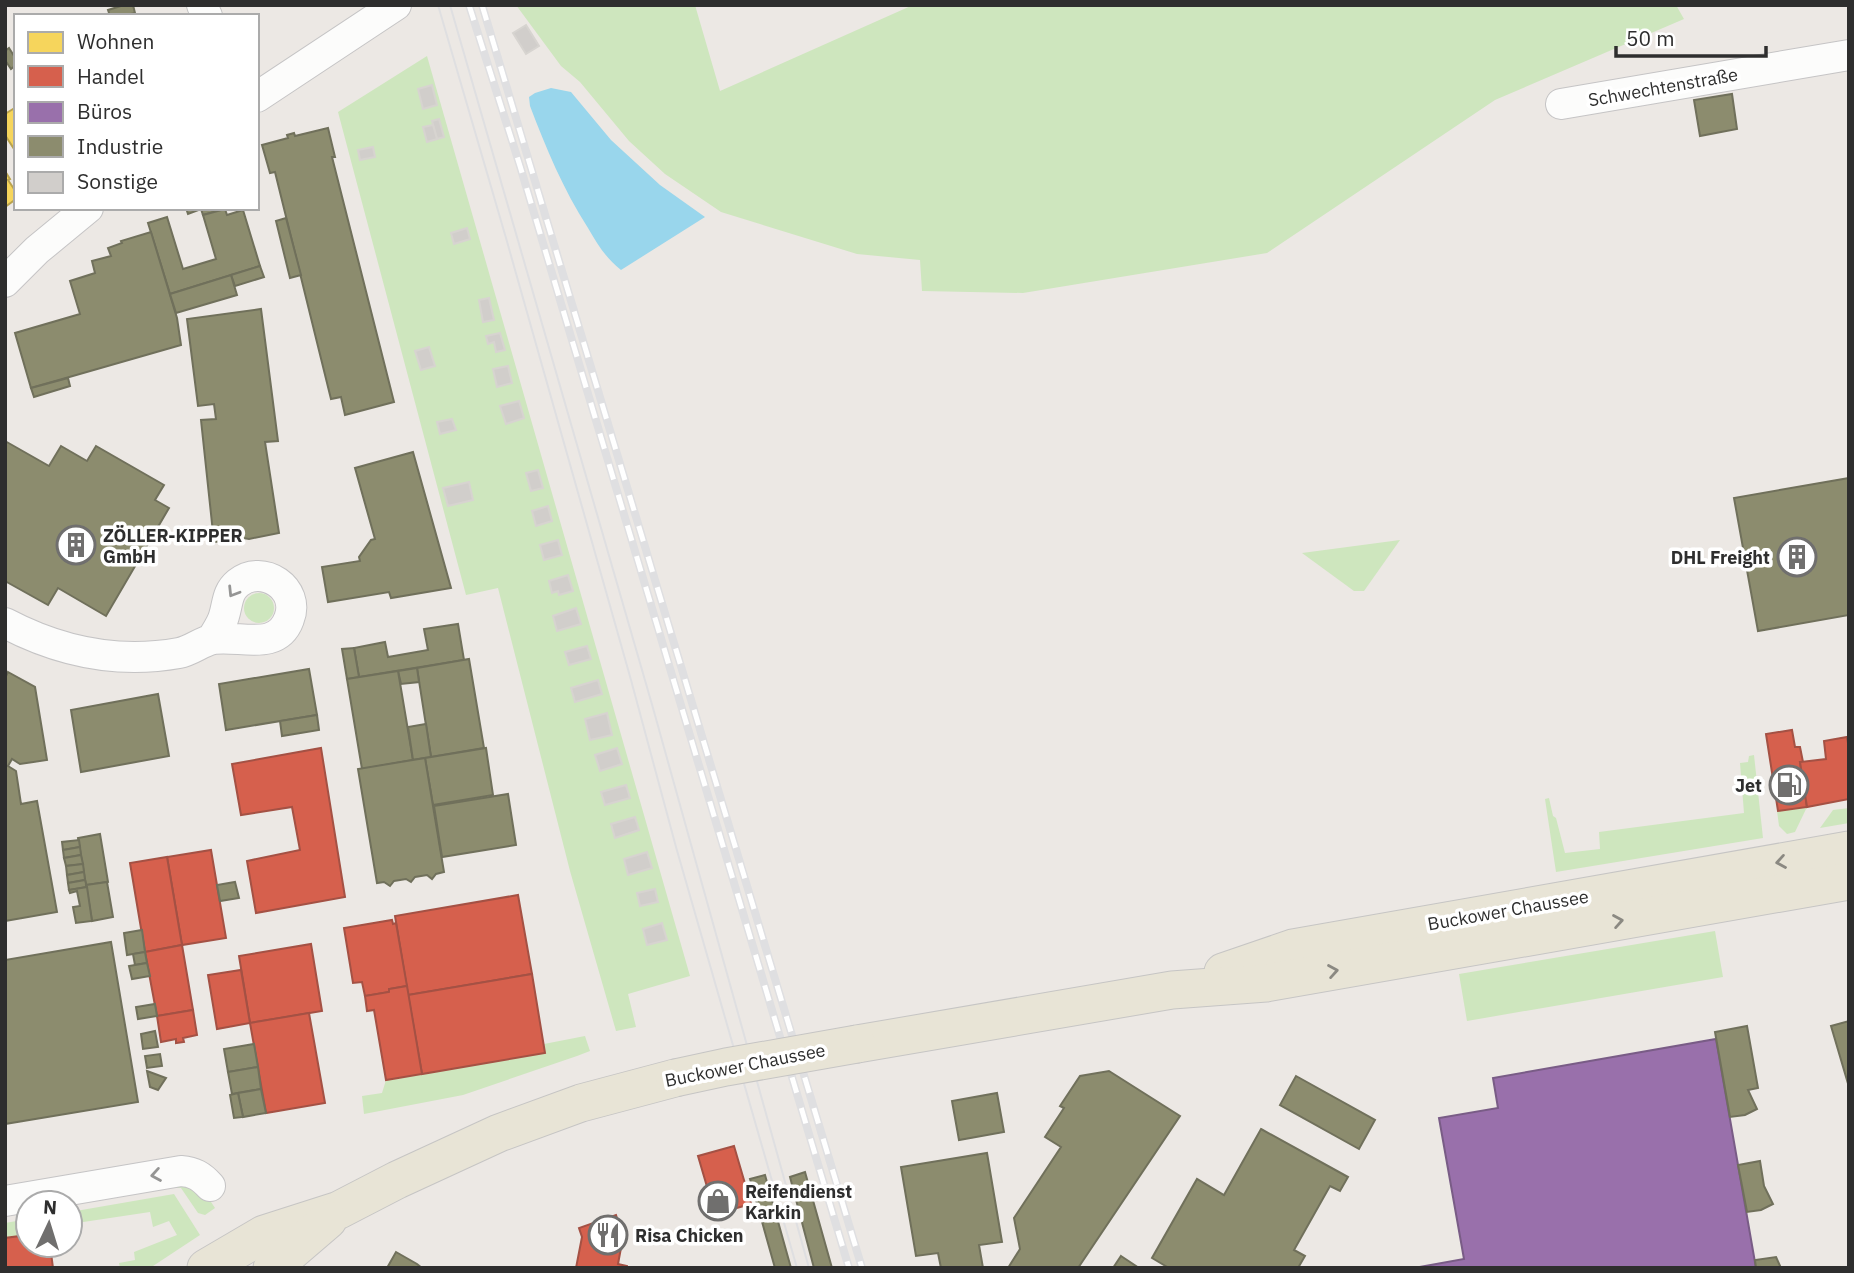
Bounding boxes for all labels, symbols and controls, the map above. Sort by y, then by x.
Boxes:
legend [14,14,259,210]
scale bar [1616,14,1766,58]
text: 50 m [1626,24,1675,52]
text: Wohnen [77,27,154,55]
text: Handel [77,62,145,90]
street label: Schwechtenstraße [1586,63,1740,111]
text: Büros [77,97,132,125]
text: Industrie [77,132,163,160]
text: Sonstige [77,167,158,195]
building icon: ZÖLLER-KIPPER GmbH [55,524,97,566]
place label: ZÖLLER-KIPPER GmbH [103,524,243,568]
building icon: DHL Freight [1776,536,1818,578]
place label: DHL Freight [1671,546,1770,569]
one-way arrow [228,584,241,597]
fuel station icon: Jet [1768,764,1810,806]
place label: Jet [1735,774,1762,797]
one-way arrow [1776,854,1787,869]
street label: Buckower Chaussee [1426,884,1590,935]
one-way arrow [1612,914,1623,929]
one-way arrow [1327,964,1339,979]
street label: Buckower Chaussee [663,1038,827,1092]
one-way arrow [150,1167,162,1182]
shop icon: Reifendienst Karkin [697,1180,739,1222]
place label: Reifendienst Karkin [745,1180,852,1224]
north arrow [14,1189,84,1259]
text: N [42,1195,58,1219]
restaurant icon: Risa Chicken [587,1214,629,1256]
place label: Risa Chicken [635,1224,744,1247]

